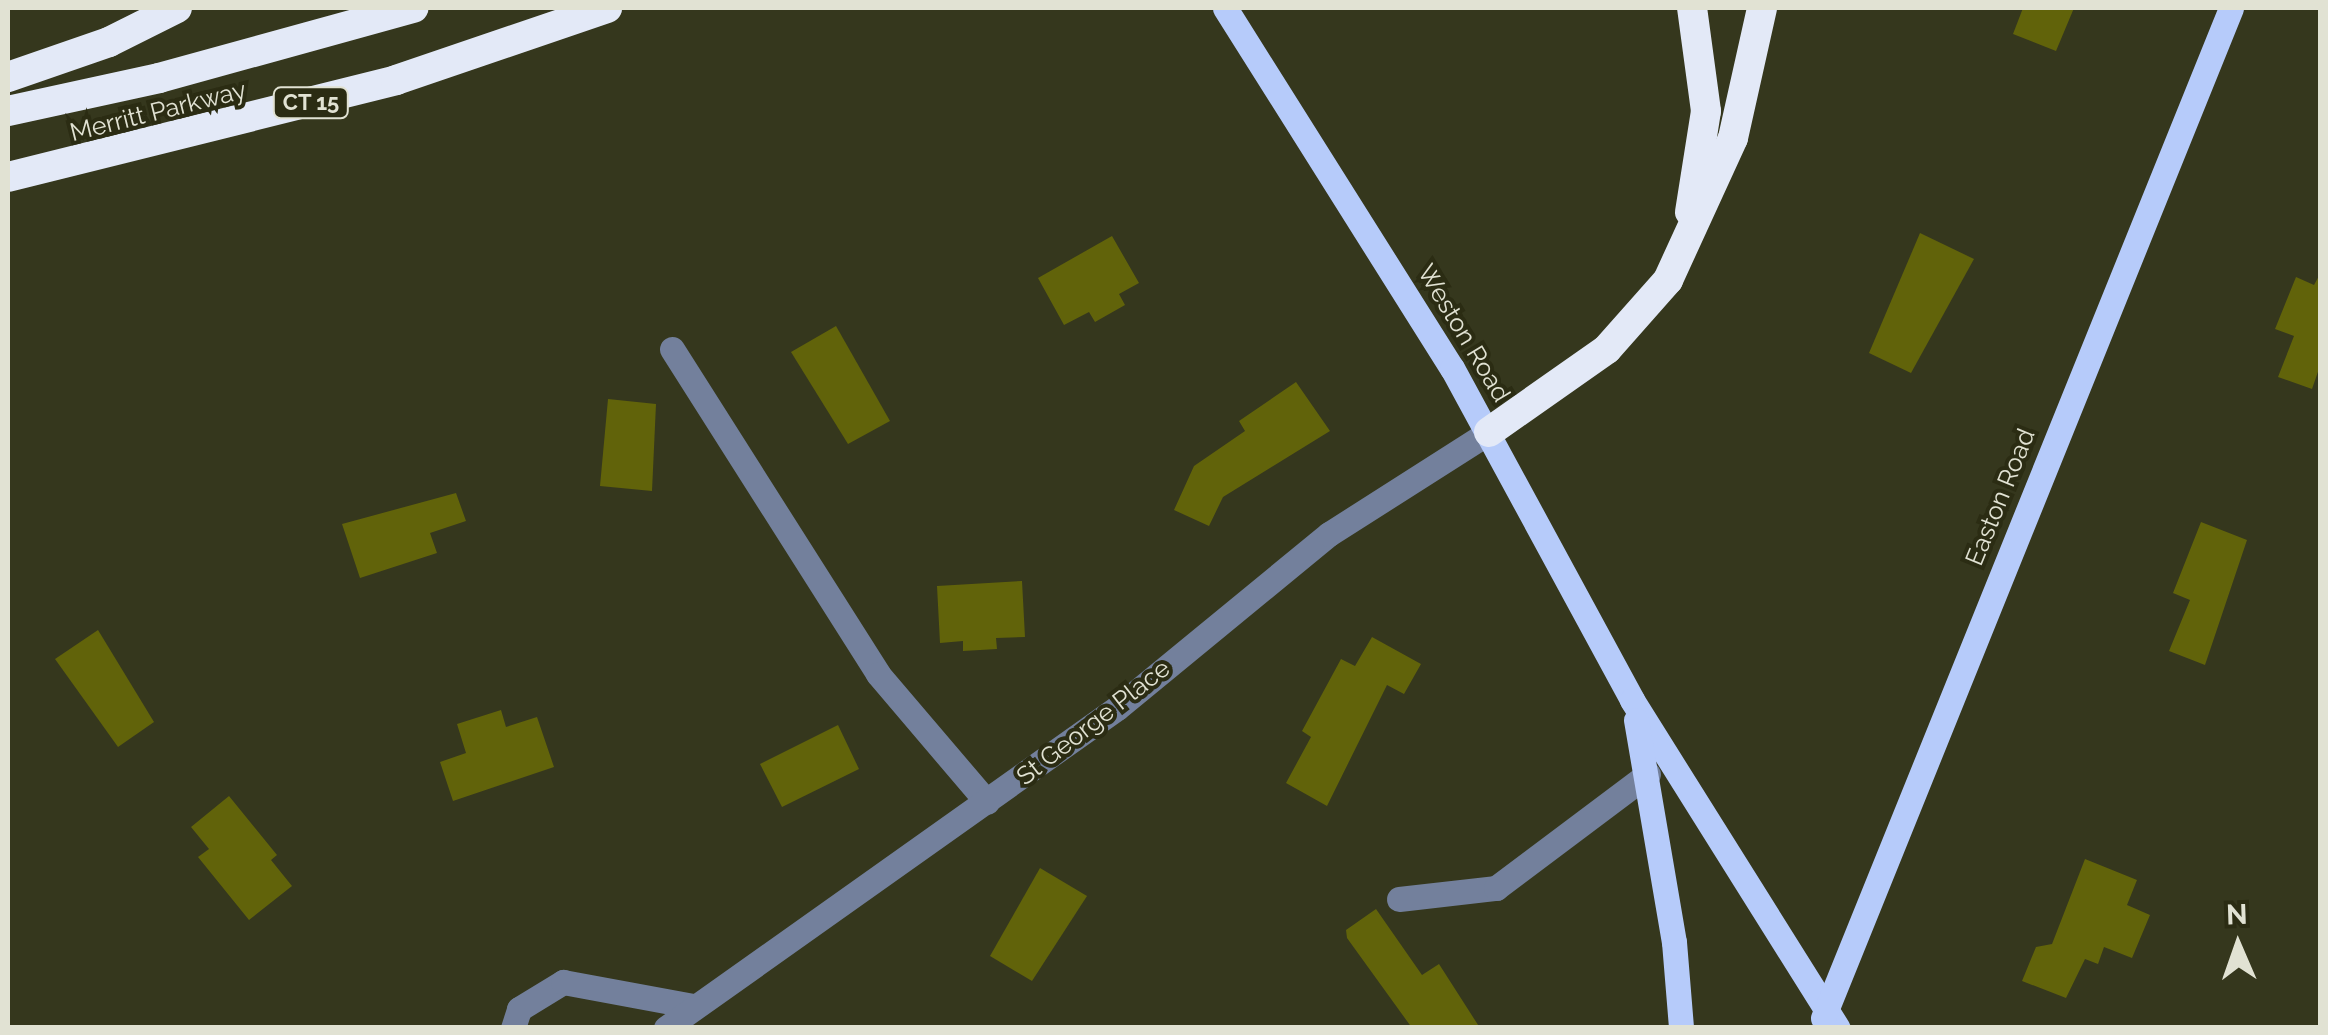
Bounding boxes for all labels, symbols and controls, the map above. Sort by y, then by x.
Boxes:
street label: Merritt Parkway [67,75,249,147]
road number: CT 15 [271,86,351,120]
street label: Weston Road [1411,259,1517,407]
street label: Easton Road [1959,424,2041,570]
street label: St George Place [1010,653,1176,791]
north arrow [2188,895,2288,995]
text: N [2226,898,2248,931]

